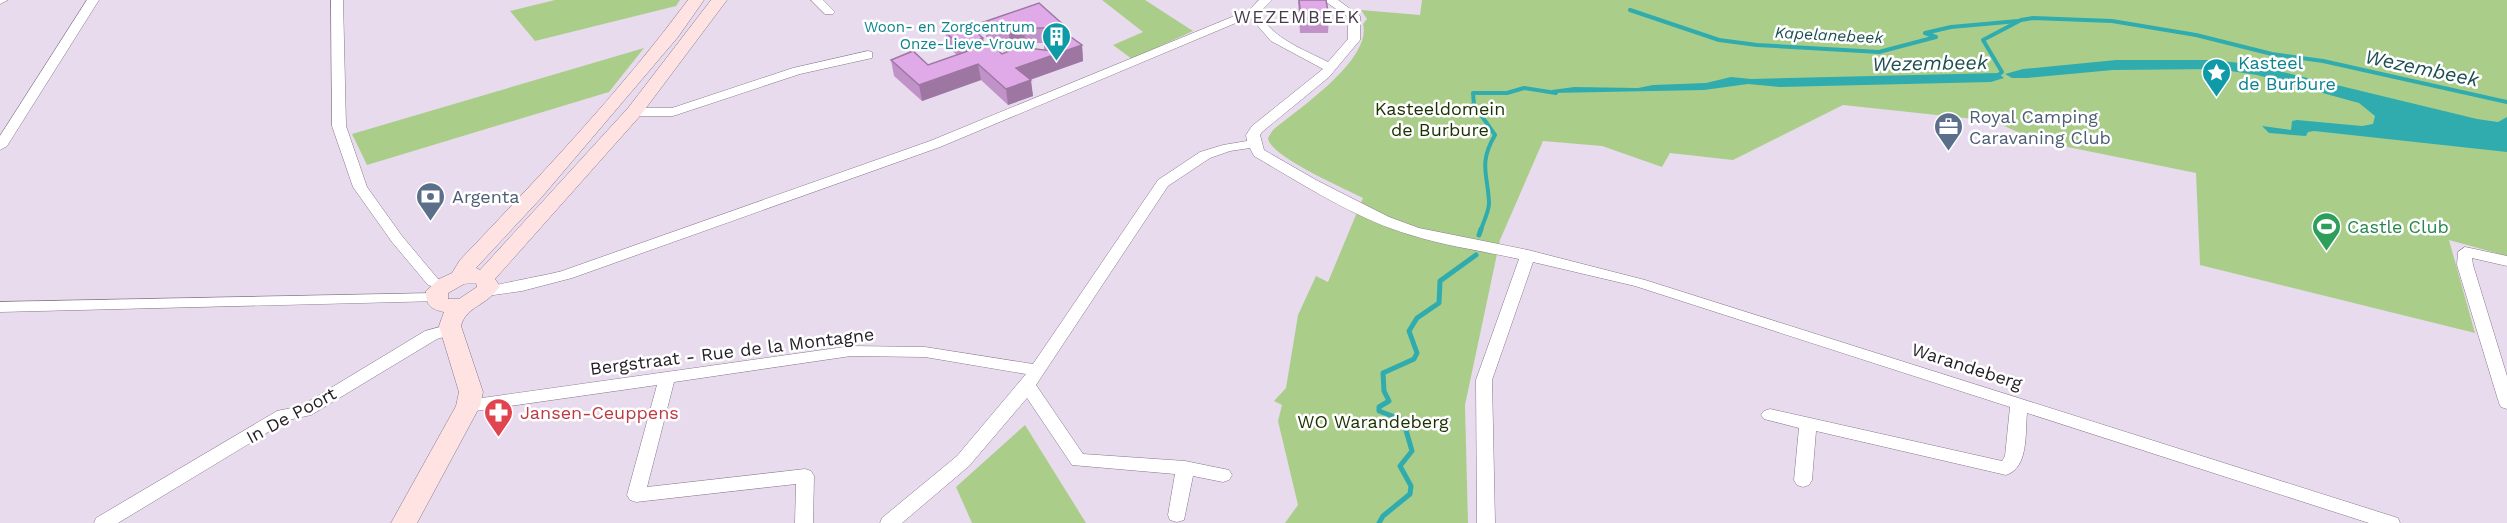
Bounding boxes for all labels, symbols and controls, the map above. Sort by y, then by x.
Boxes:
district label: WEZEMBEEK [1233,6,1361,27]
place label: Woon- en Zorgcentrum Onze-Lieve-Vrouw [864,18,1035,53]
building icon: Woon- en Zorgcentrum Onze-Lieve-Vrouw [1040,20,1072,62]
water label: Kapelanebeek [1774,23,1885,47]
water label: Wezembeek [2363,44,2482,92]
water label: Wezembeek [1872,50,1989,76]
place label: Kasteel de Burbure [2238,52,2336,94]
place icon: Kasteel de Burbure [2201,56,2233,98]
park label: Kasteeldomein de Burbure [1375,98,1505,140]
place label: Royal Camping Caravaning Club [1969,106,2111,148]
office icon: Royal Camping Caravaning Club [1932,110,1964,152]
bank icon: Argenta [415,180,447,222]
place label: Argenta [452,186,519,207]
sports icon: Castle Club [2310,210,2342,252]
place label: Castle Club [2347,216,2449,237]
street label: Bergstraat - Rue de la Montagne [589,323,875,379]
street label: Warandeberg [1909,338,2025,394]
street label: In De Poort [242,382,340,447]
pharmacy icon: Jansen-Ceuppens [483,396,515,438]
place label: Jansen-Ceuppens [520,402,679,423]
park label: WO Warandeberg [1297,411,1449,432]

